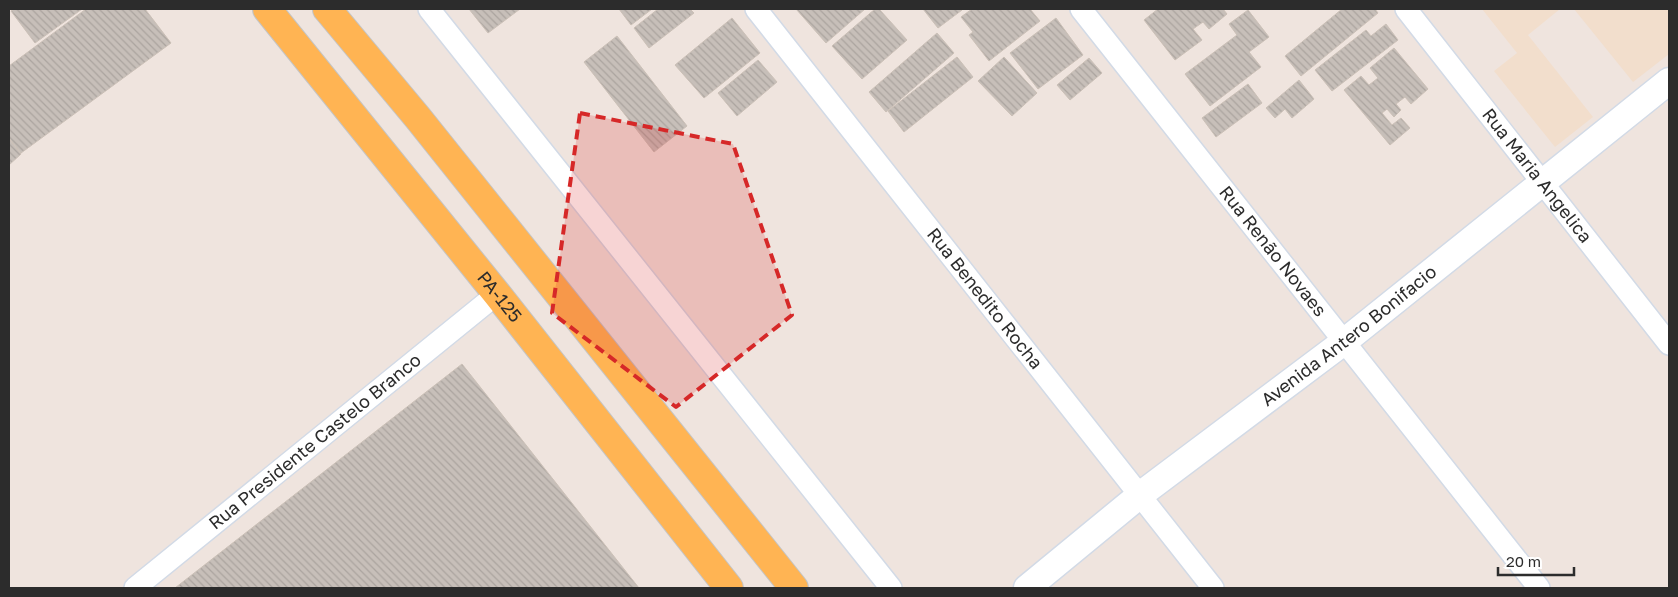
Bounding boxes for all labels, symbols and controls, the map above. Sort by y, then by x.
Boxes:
street label: Rua Maria Angelica [1478,103,1597,247]
street label: Rua Renão Novaes [1215,181,1332,320]
street label: Rua Benedito Rocha [923,223,1048,373]
street label: Avenida Antero Bonifacio [1256,260,1440,410]
street label: PA-125 [473,266,527,326]
street label: Rua Presidente Castelo Branco [204,348,425,534]
scale bar [1498,544,1574,576]
text: 20 m [1506,552,1541,570]

